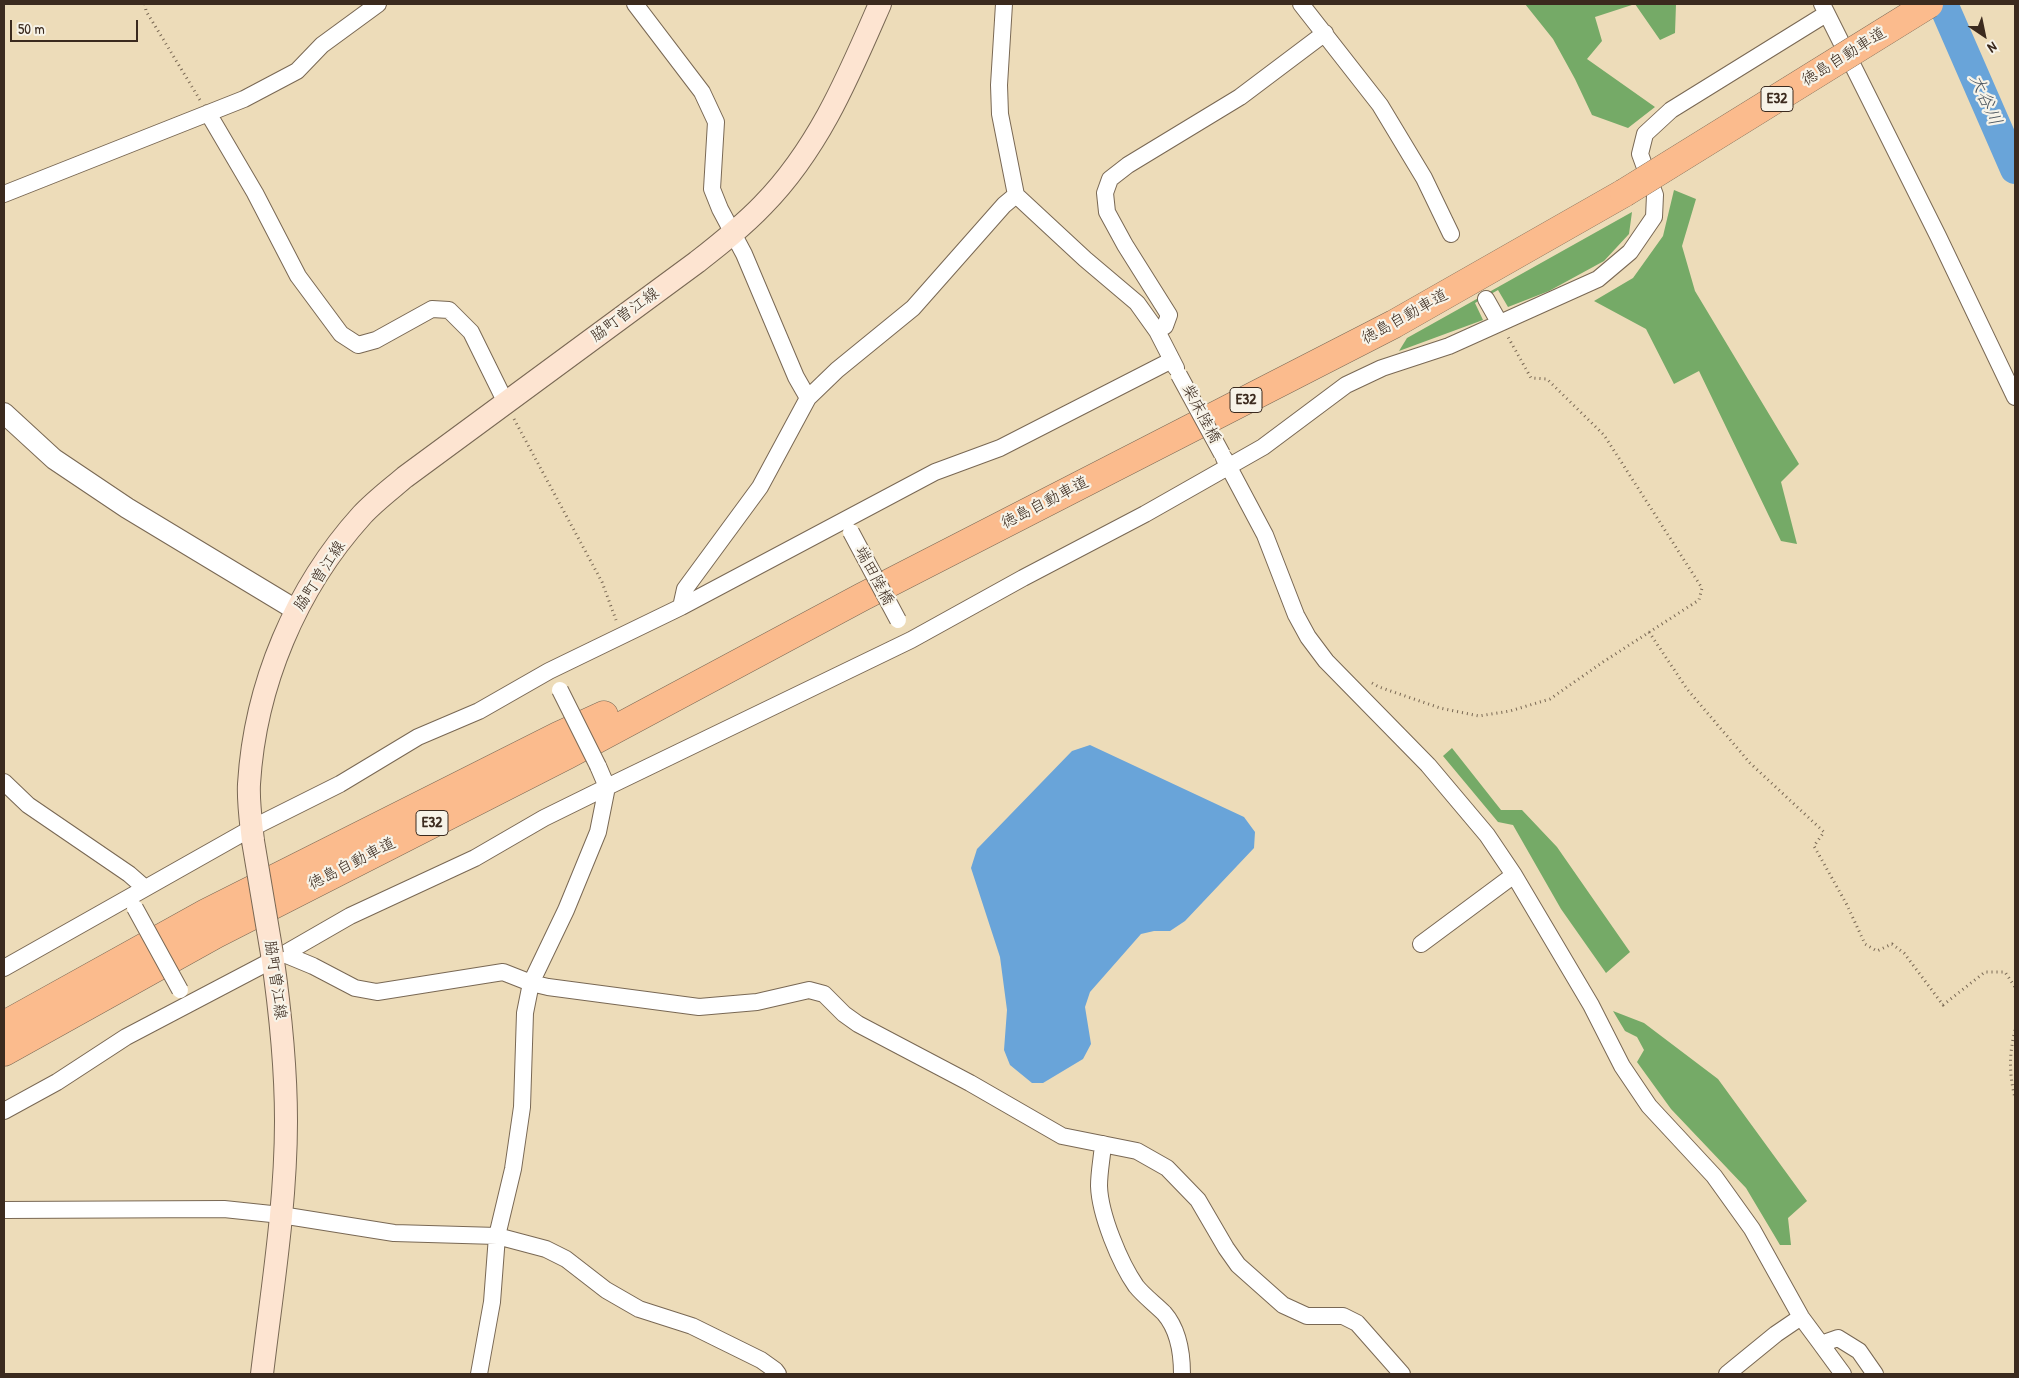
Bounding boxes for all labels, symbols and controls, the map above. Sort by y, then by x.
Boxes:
scale bar [12,10,140,42]
north arrow [1959,10,2009,60]
text: 50 m [18,18,45,39]
street label: 徳島自動車道 [1798,23,1890,91]
text: N [1984,38,2001,58]
water label: 大谷川 [1964,71,2006,129]
road number: E32 [1761,86,1793,112]
street label: 脇町曽江線 [587,284,663,346]
street label: 徳島自動車道 [1358,285,1452,349]
street label: 柴床陸橋 [1178,381,1224,447]
road number: E32 [1230,388,1262,412]
street label: 徳島自動車道 [998,473,1092,533]
street label: 脇町曽江線 [290,537,350,615]
street label: 端田陸橋 [851,543,897,609]
road number: E32 [416,810,448,836]
street label: 徳島自動車道 [305,834,399,894]
street label: 脇町曽江線 [260,939,290,1021]

